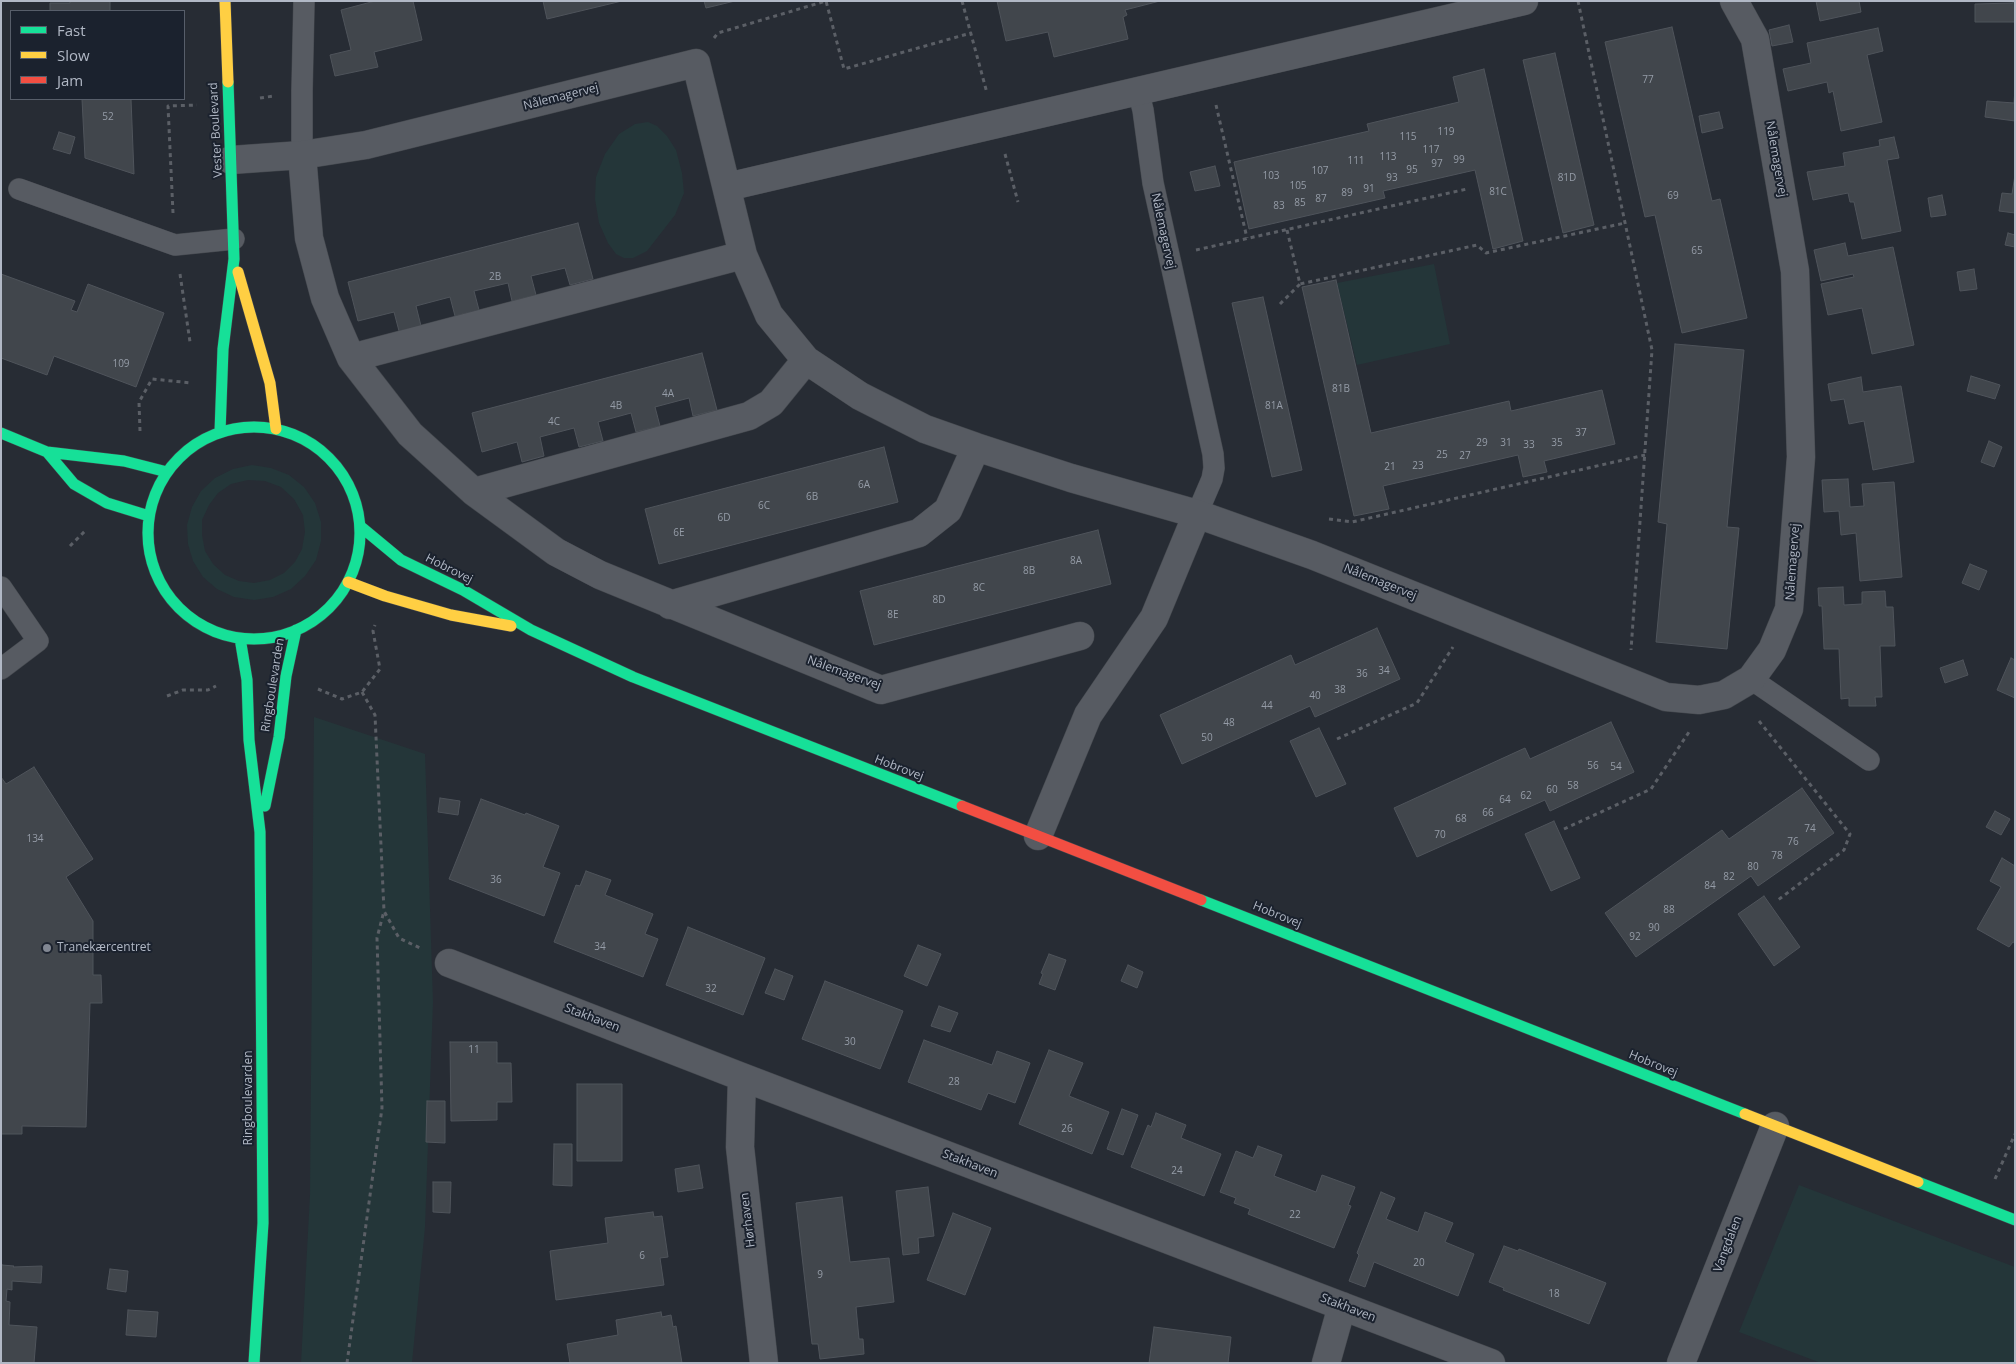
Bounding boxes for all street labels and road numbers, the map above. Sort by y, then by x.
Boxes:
street label: Nålemagervej [522,81,600,113]
street label: Vester Boulevard [206,82,226,178]
street label: Nålemagervej [1762,120,1790,198]
street label: Nålemagervej [1148,192,1178,270]
street label: Nålemagervej [1783,523,1803,601]
street label: Hobrovej [423,551,475,587]
street label: Nålemagervej [1342,561,1418,603]
street label: Ringboulevarden [258,637,288,733]
street label: Nålemagervej [805,653,883,693]
street label: Hobrovej [872,752,926,784]
street label: Hobrovej [1251,899,1303,931]
street label: Stakhaven [562,1001,622,1035]
street label: Hobrovej [1627,1048,1679,1080]
street label: Ringboulevarden [242,1050,256,1146]
street label: Stakhaven [940,1147,1000,1181]
street label: Hørhaven [737,1192,759,1248]
street label: Vangdalen [1711,1214,1745,1274]
street label: Stakhaven [1318,1291,1378,1325]

